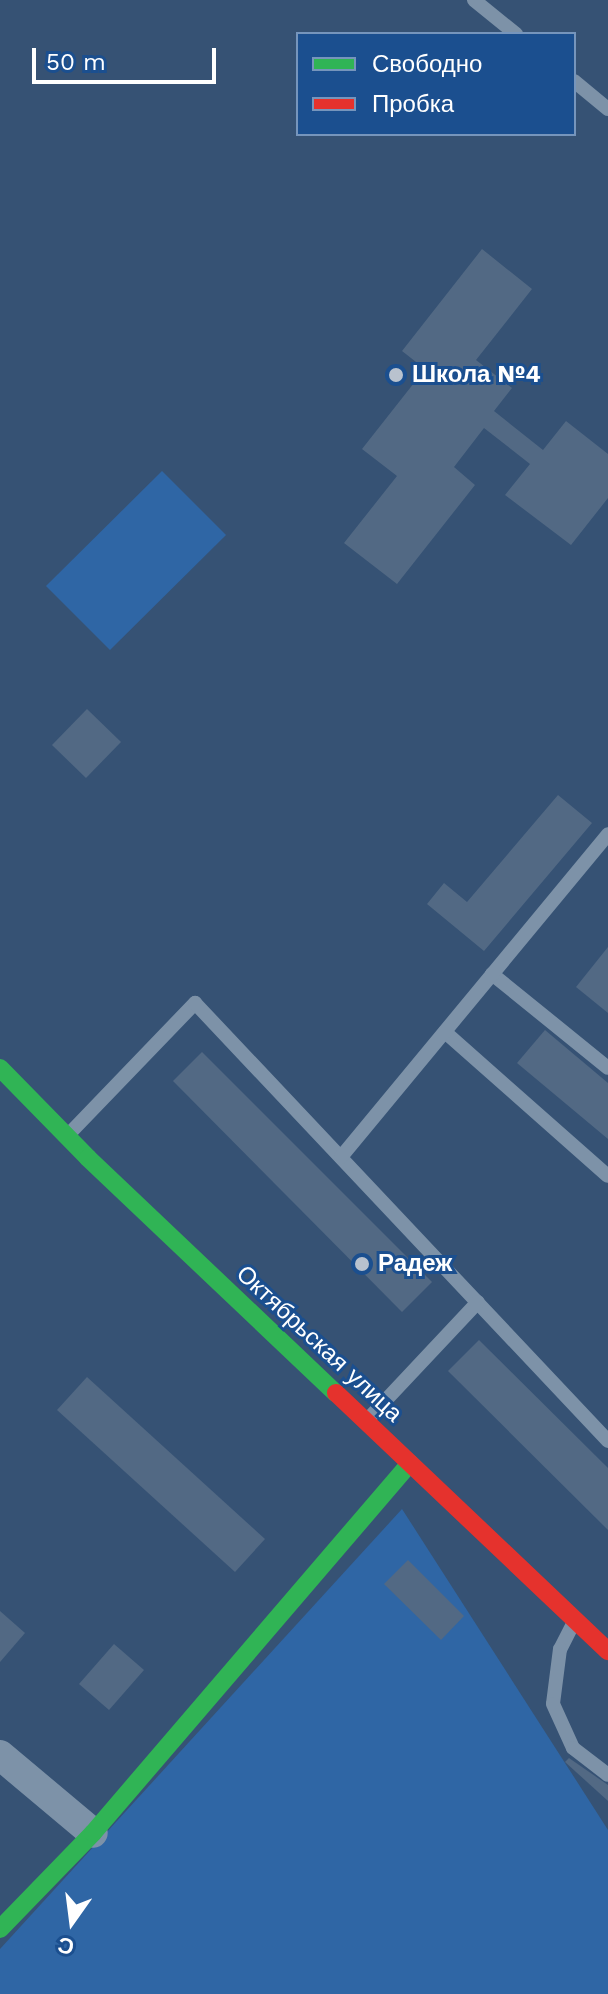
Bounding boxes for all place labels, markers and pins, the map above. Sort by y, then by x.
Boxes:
place label: Школа №4 [412,361,541,389]
marker: Школа №4 [387,366,405,384]
place label: Радеж [378,1250,452,1278]
marker: Радеж [353,1255,371,1273]

